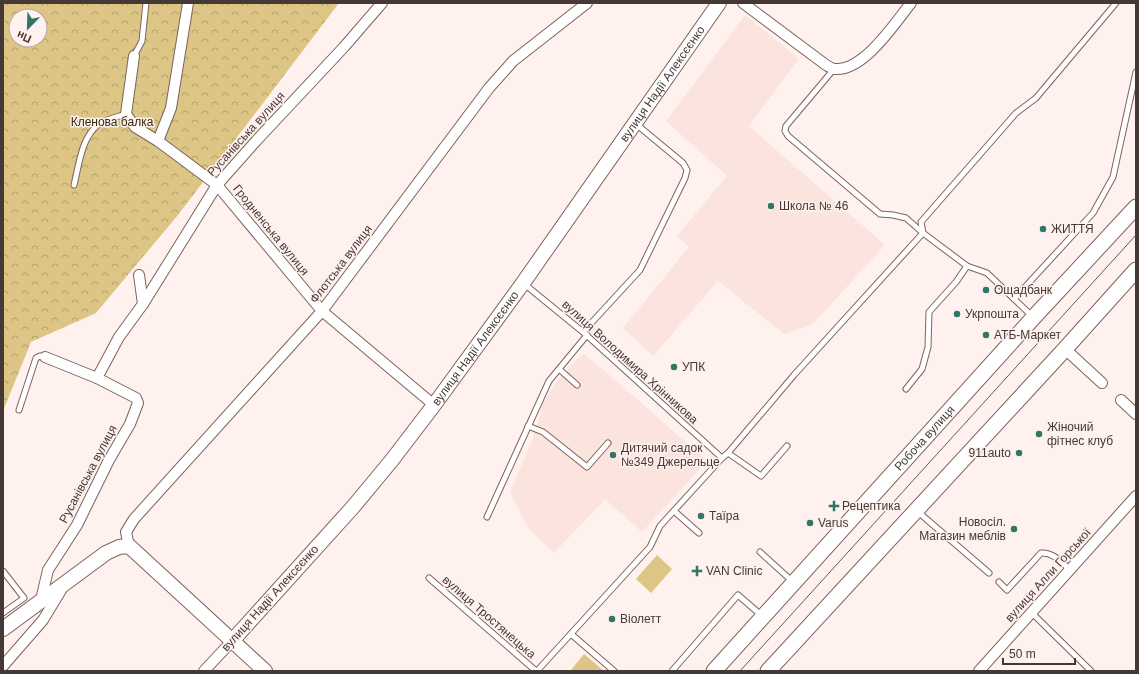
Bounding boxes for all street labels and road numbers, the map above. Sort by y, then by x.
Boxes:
street label: вулиця Надії Алексєєнко [617,23,708,144]
street label: Русанівська вулиця [204,89,288,179]
street label: Гродненська вулиця [230,182,312,278]
street label: Флотська вулиця [307,222,375,306]
street label: вулиця Надії Алексєєнко [429,288,522,408]
street label: вулиця Володимира Хрінникова [559,297,701,427]
street label: Робоча вулиця [892,403,957,473]
street label: Русанівська вулиця [56,423,120,525]
street label: вулиця Алли Горської [1002,525,1094,625]
street label: вулиця Надії Алексєєнко [219,542,322,654]
street label: вулиця Тростянецька [440,573,539,661]

